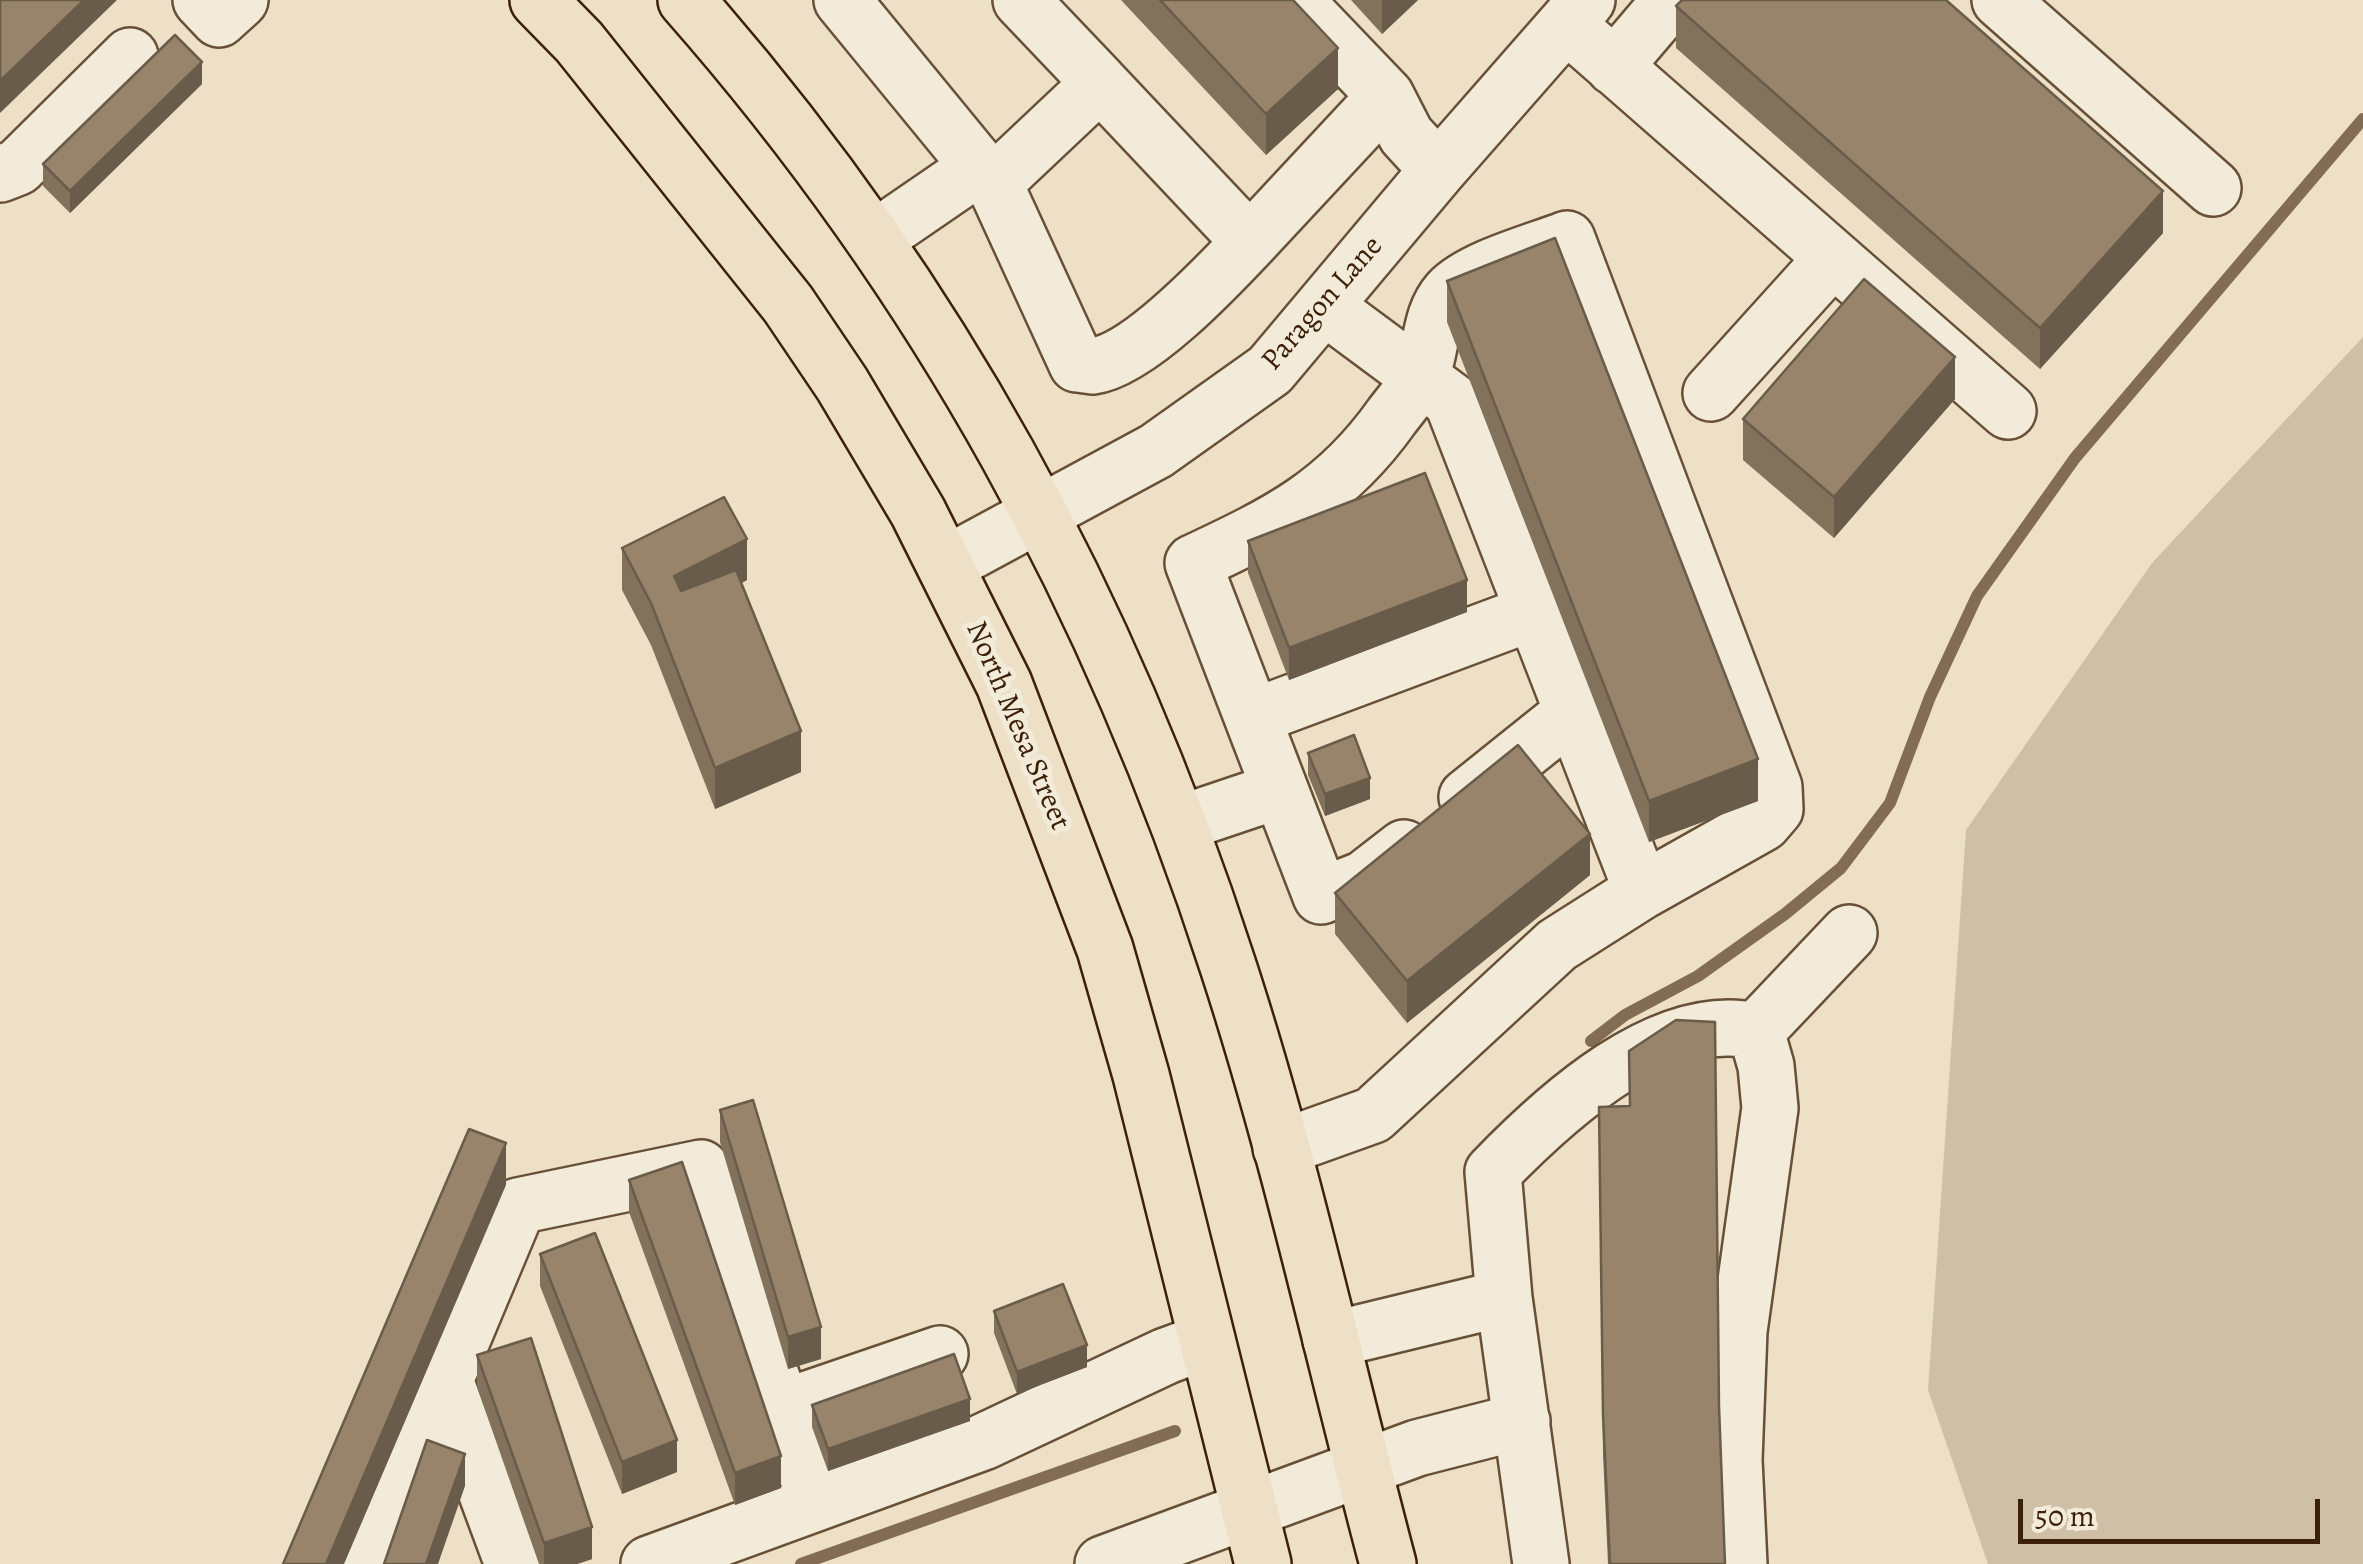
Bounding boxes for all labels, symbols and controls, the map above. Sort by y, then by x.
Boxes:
street label: Paragon Lane [1255,229,1391,379]
street label: North Mesa Street [957,616,1077,836]
scale bar [2023,1479,2326,1541]
text: 50 m [2035,1496,2095,1536]

